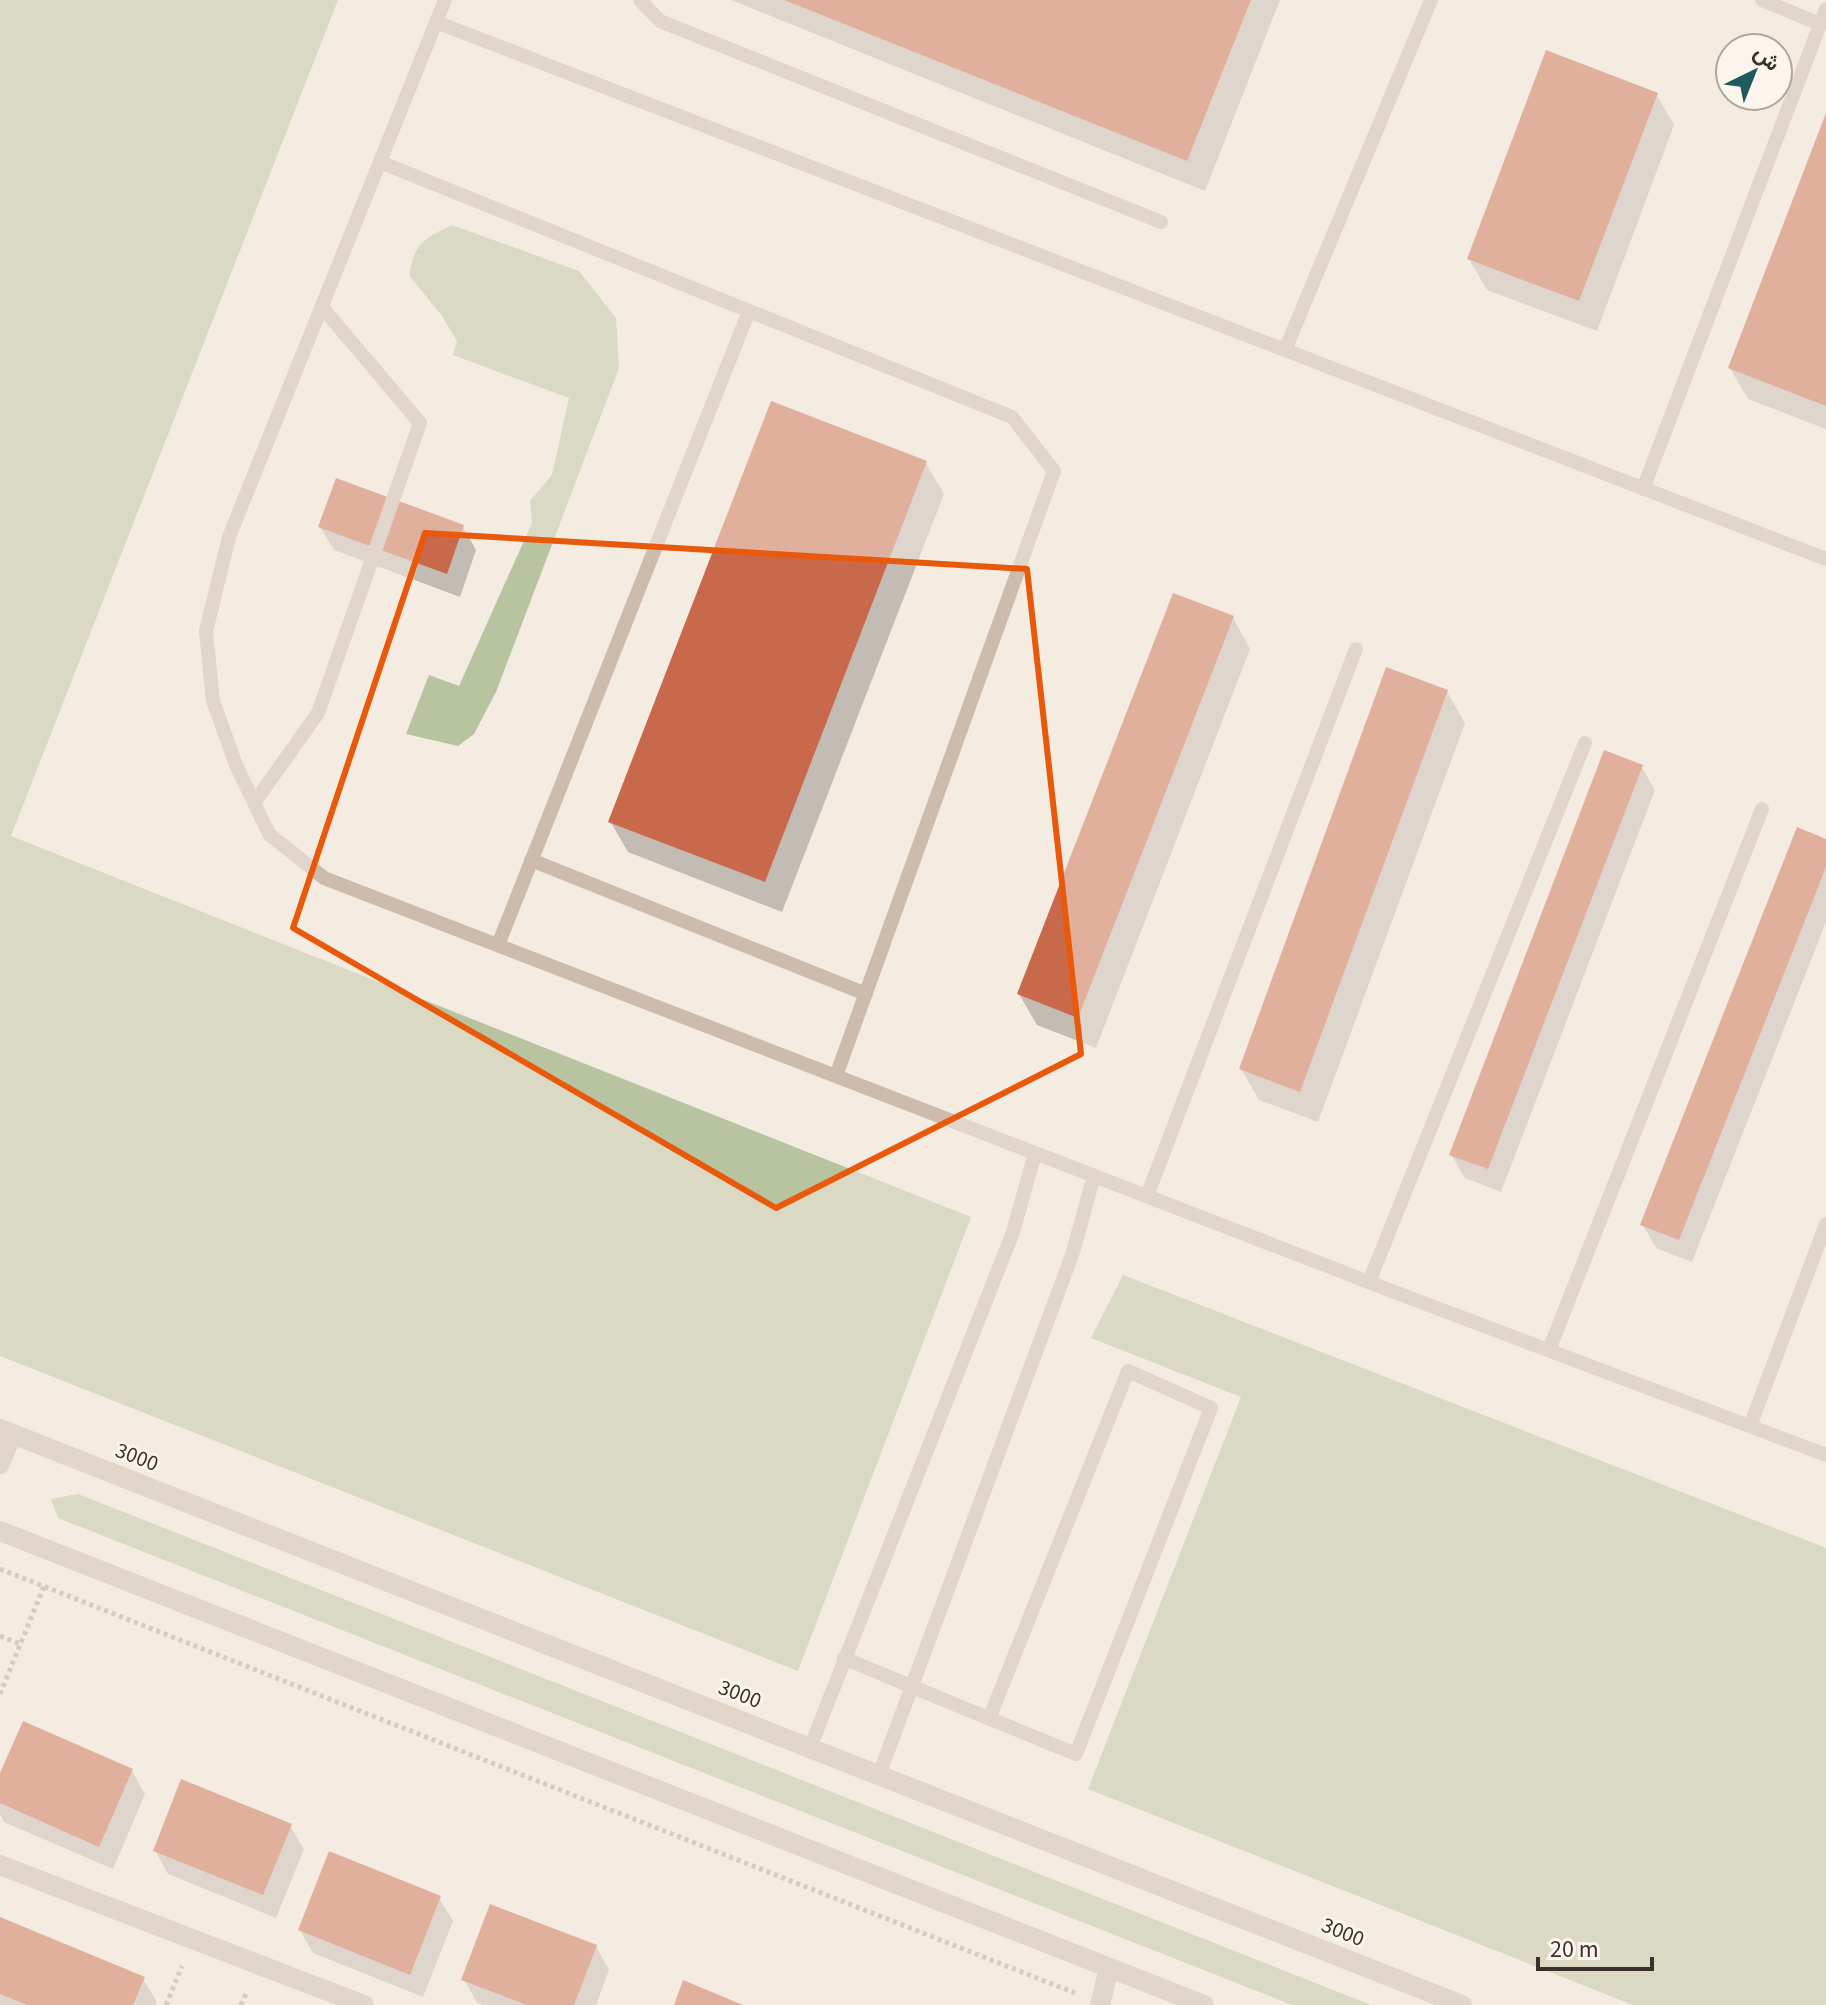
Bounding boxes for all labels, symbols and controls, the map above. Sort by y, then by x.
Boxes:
north arrow [1714,32,1794,112]
text: ش [1746,37,1788,79]
street label: 3000 [111,1434,163,1480]
street label: 3000 [714,1671,766,1717]
street label: 3000 [1317,1909,1369,1955]
scale bar [1538,1921,1652,1971]
text: 20 m [1550,1932,1599,1967]

